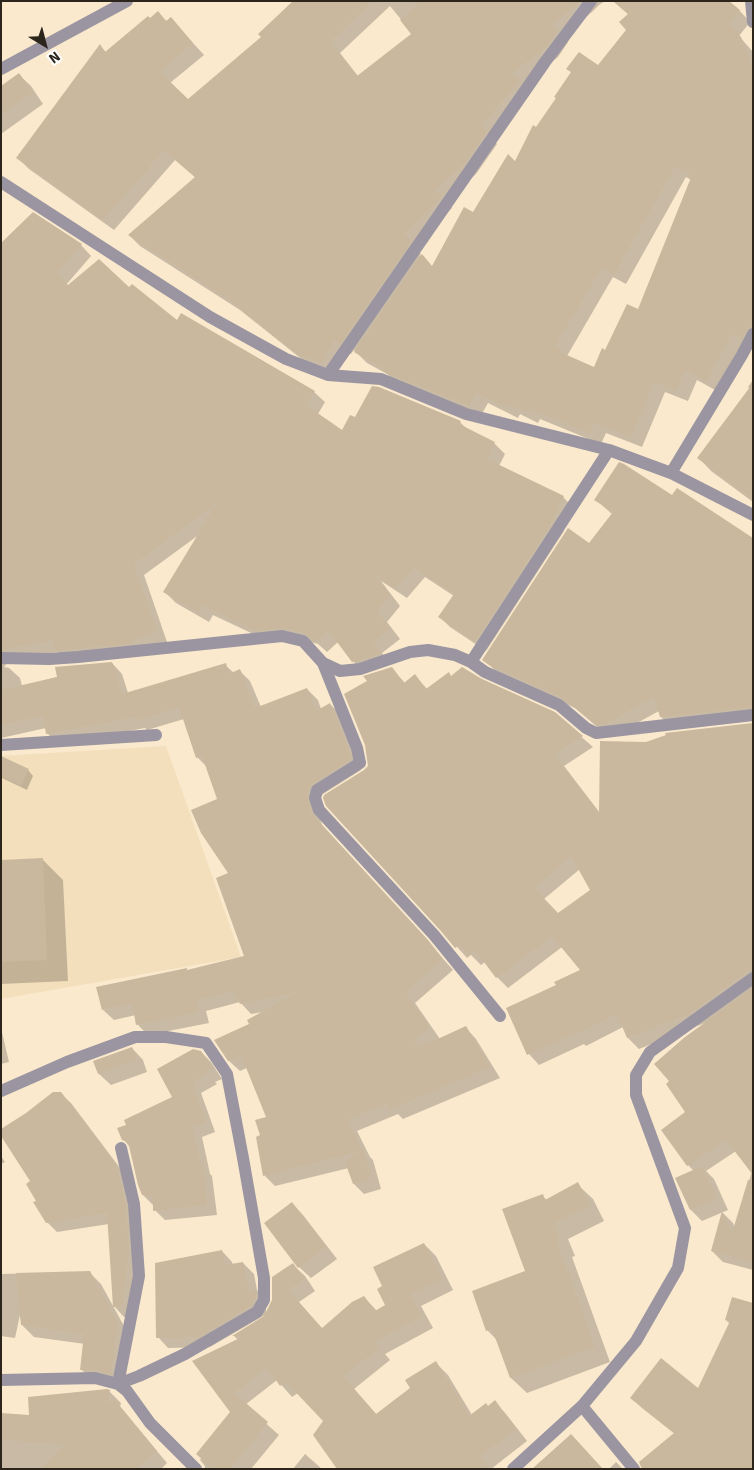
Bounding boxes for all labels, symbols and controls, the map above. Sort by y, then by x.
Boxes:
north arrow [20,20,70,70]
text: N [45,48,63,67]

